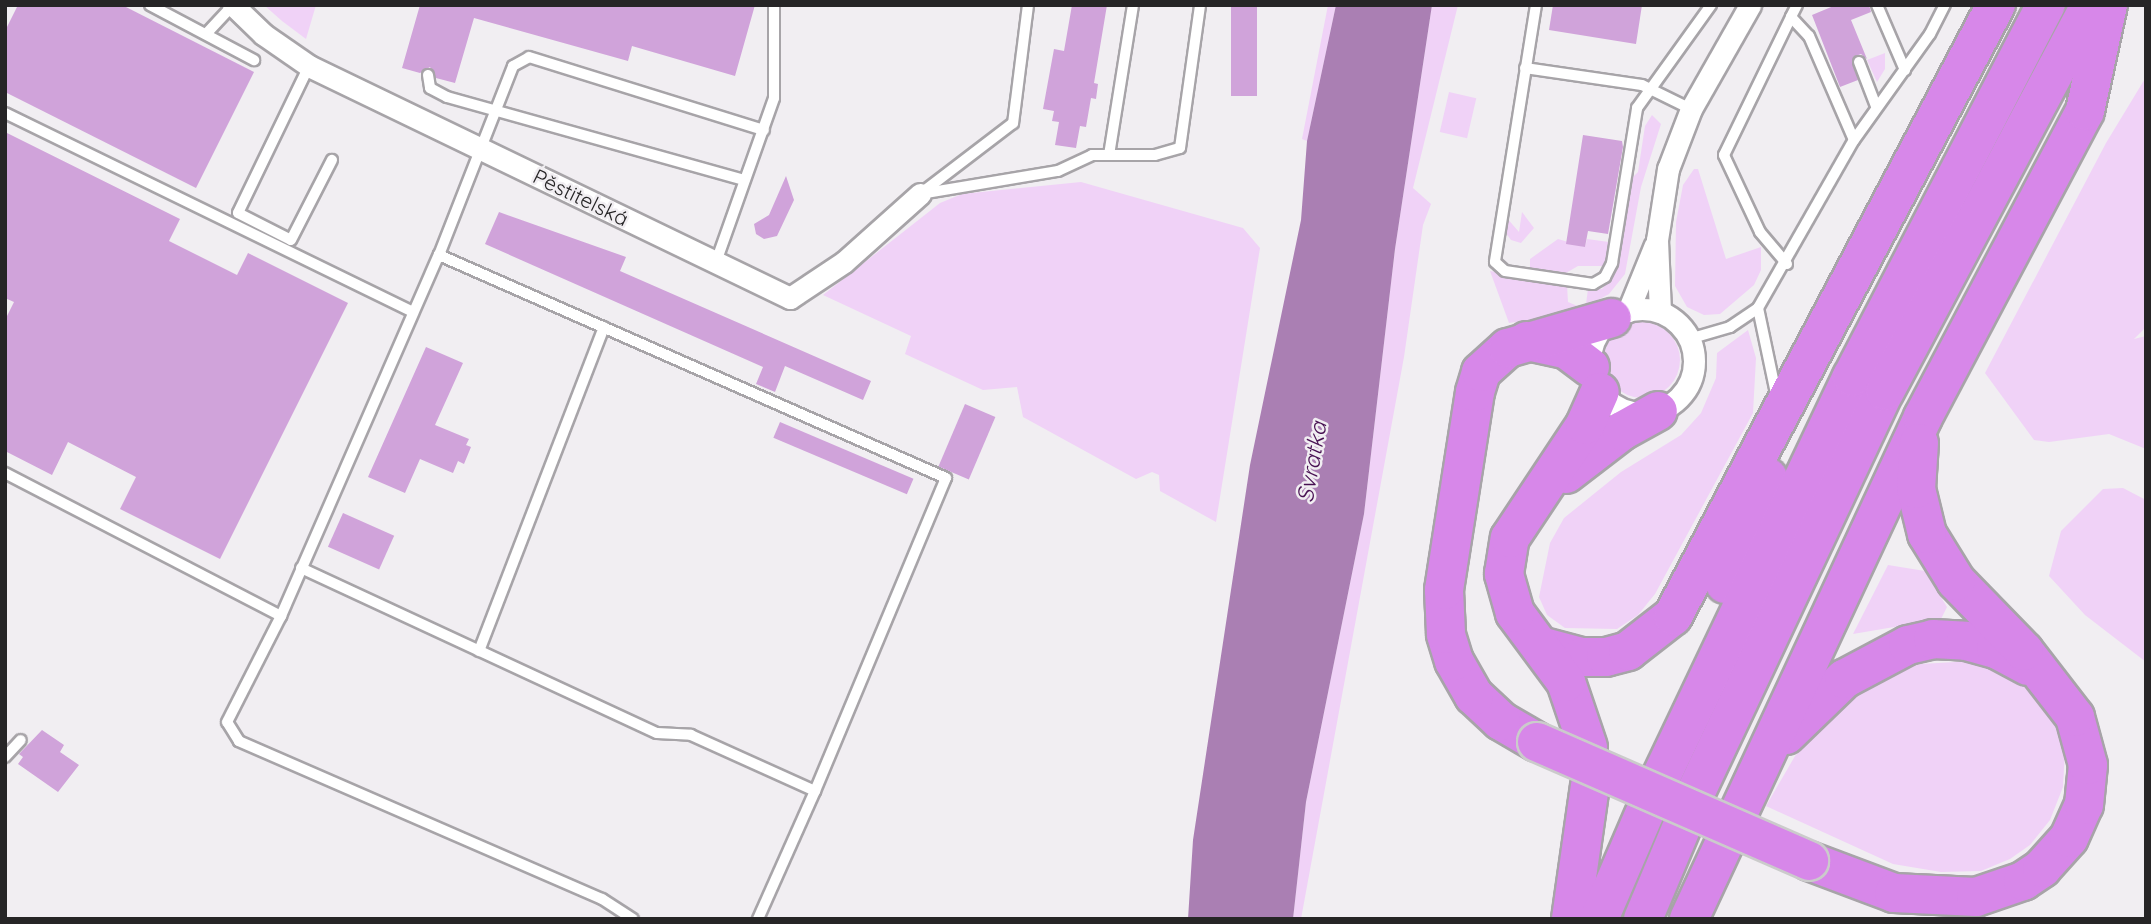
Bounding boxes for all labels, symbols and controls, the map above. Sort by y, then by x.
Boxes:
street label: Pěstitelská [529,163,633,231]
water label: Svratka [1291,419,1333,505]

